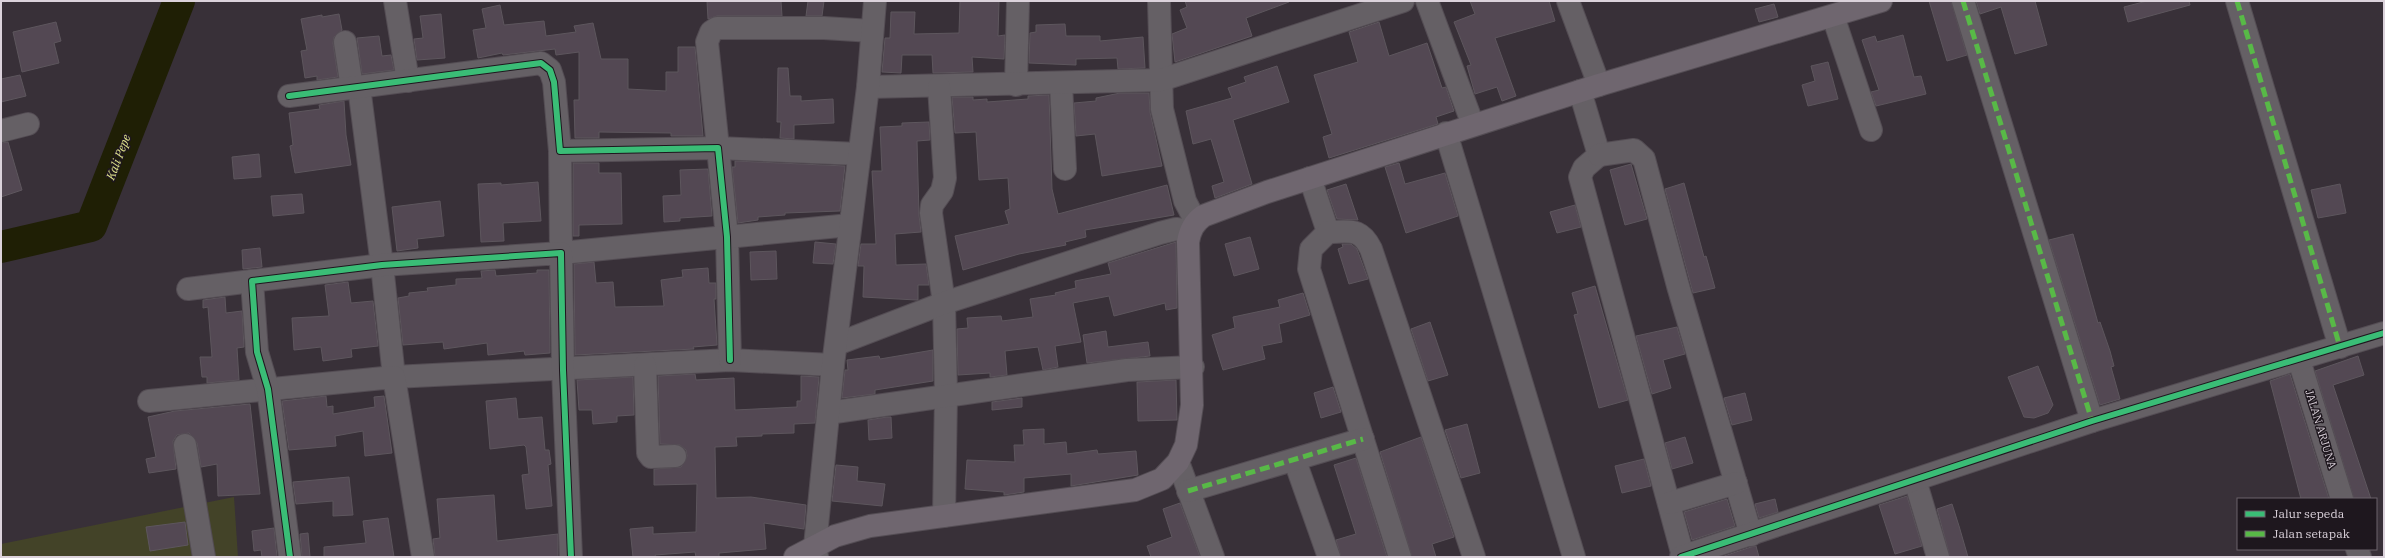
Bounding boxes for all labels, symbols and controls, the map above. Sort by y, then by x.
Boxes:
water label: Kali Pepe [102,132,134,183]
street label: JALAN ARJUNA [2302,388,2340,471]
legend [2237,498,2377,550]
text: Jalur sepeda [2273,506,2345,521]
text: Jalan setapak [2273,526,2350,541]

